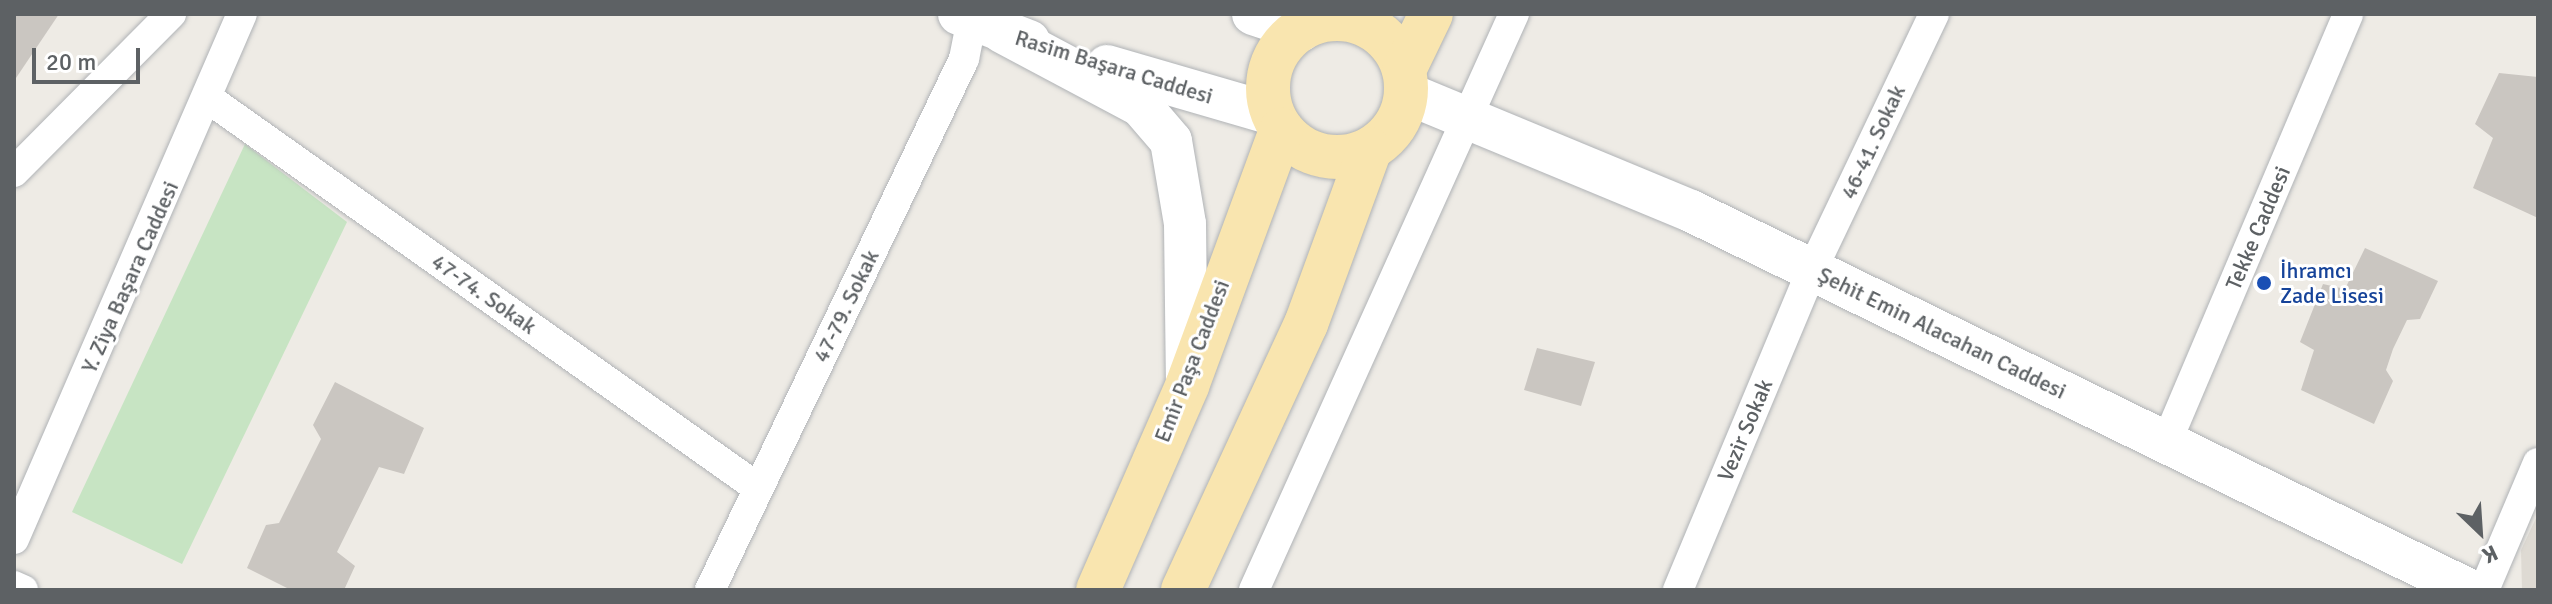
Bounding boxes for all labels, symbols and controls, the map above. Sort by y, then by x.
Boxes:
street label: Rasim Başara Caddesi [1012,24,1216,110]
scale bar [36,32,144,82]
text: 20 m [46,47,96,77]
street label: 46-41. Sokak [1835,81,1911,203]
street label: Tekke Caddesi [2220,162,2296,294]
street label: Y. Ziya Başara Caddesi [76,177,184,377]
street label: 47-79. Sokak [807,245,885,367]
street label: 47-74. Sokak [427,248,541,340]
place label: İhramcı Zade Lisesi [2280,257,2384,308]
street label: Şehit Emin Alacahan Caddesi [1814,261,2070,405]
marker: İhramcı Zade Lisesi [2255,274,2273,292]
street label: Emir Paşa Caddesi [1149,276,1235,446]
street label: Vezir Sokak [1712,375,1778,485]
north arrow [2440,492,2520,572]
text: K [2478,539,2502,569]

